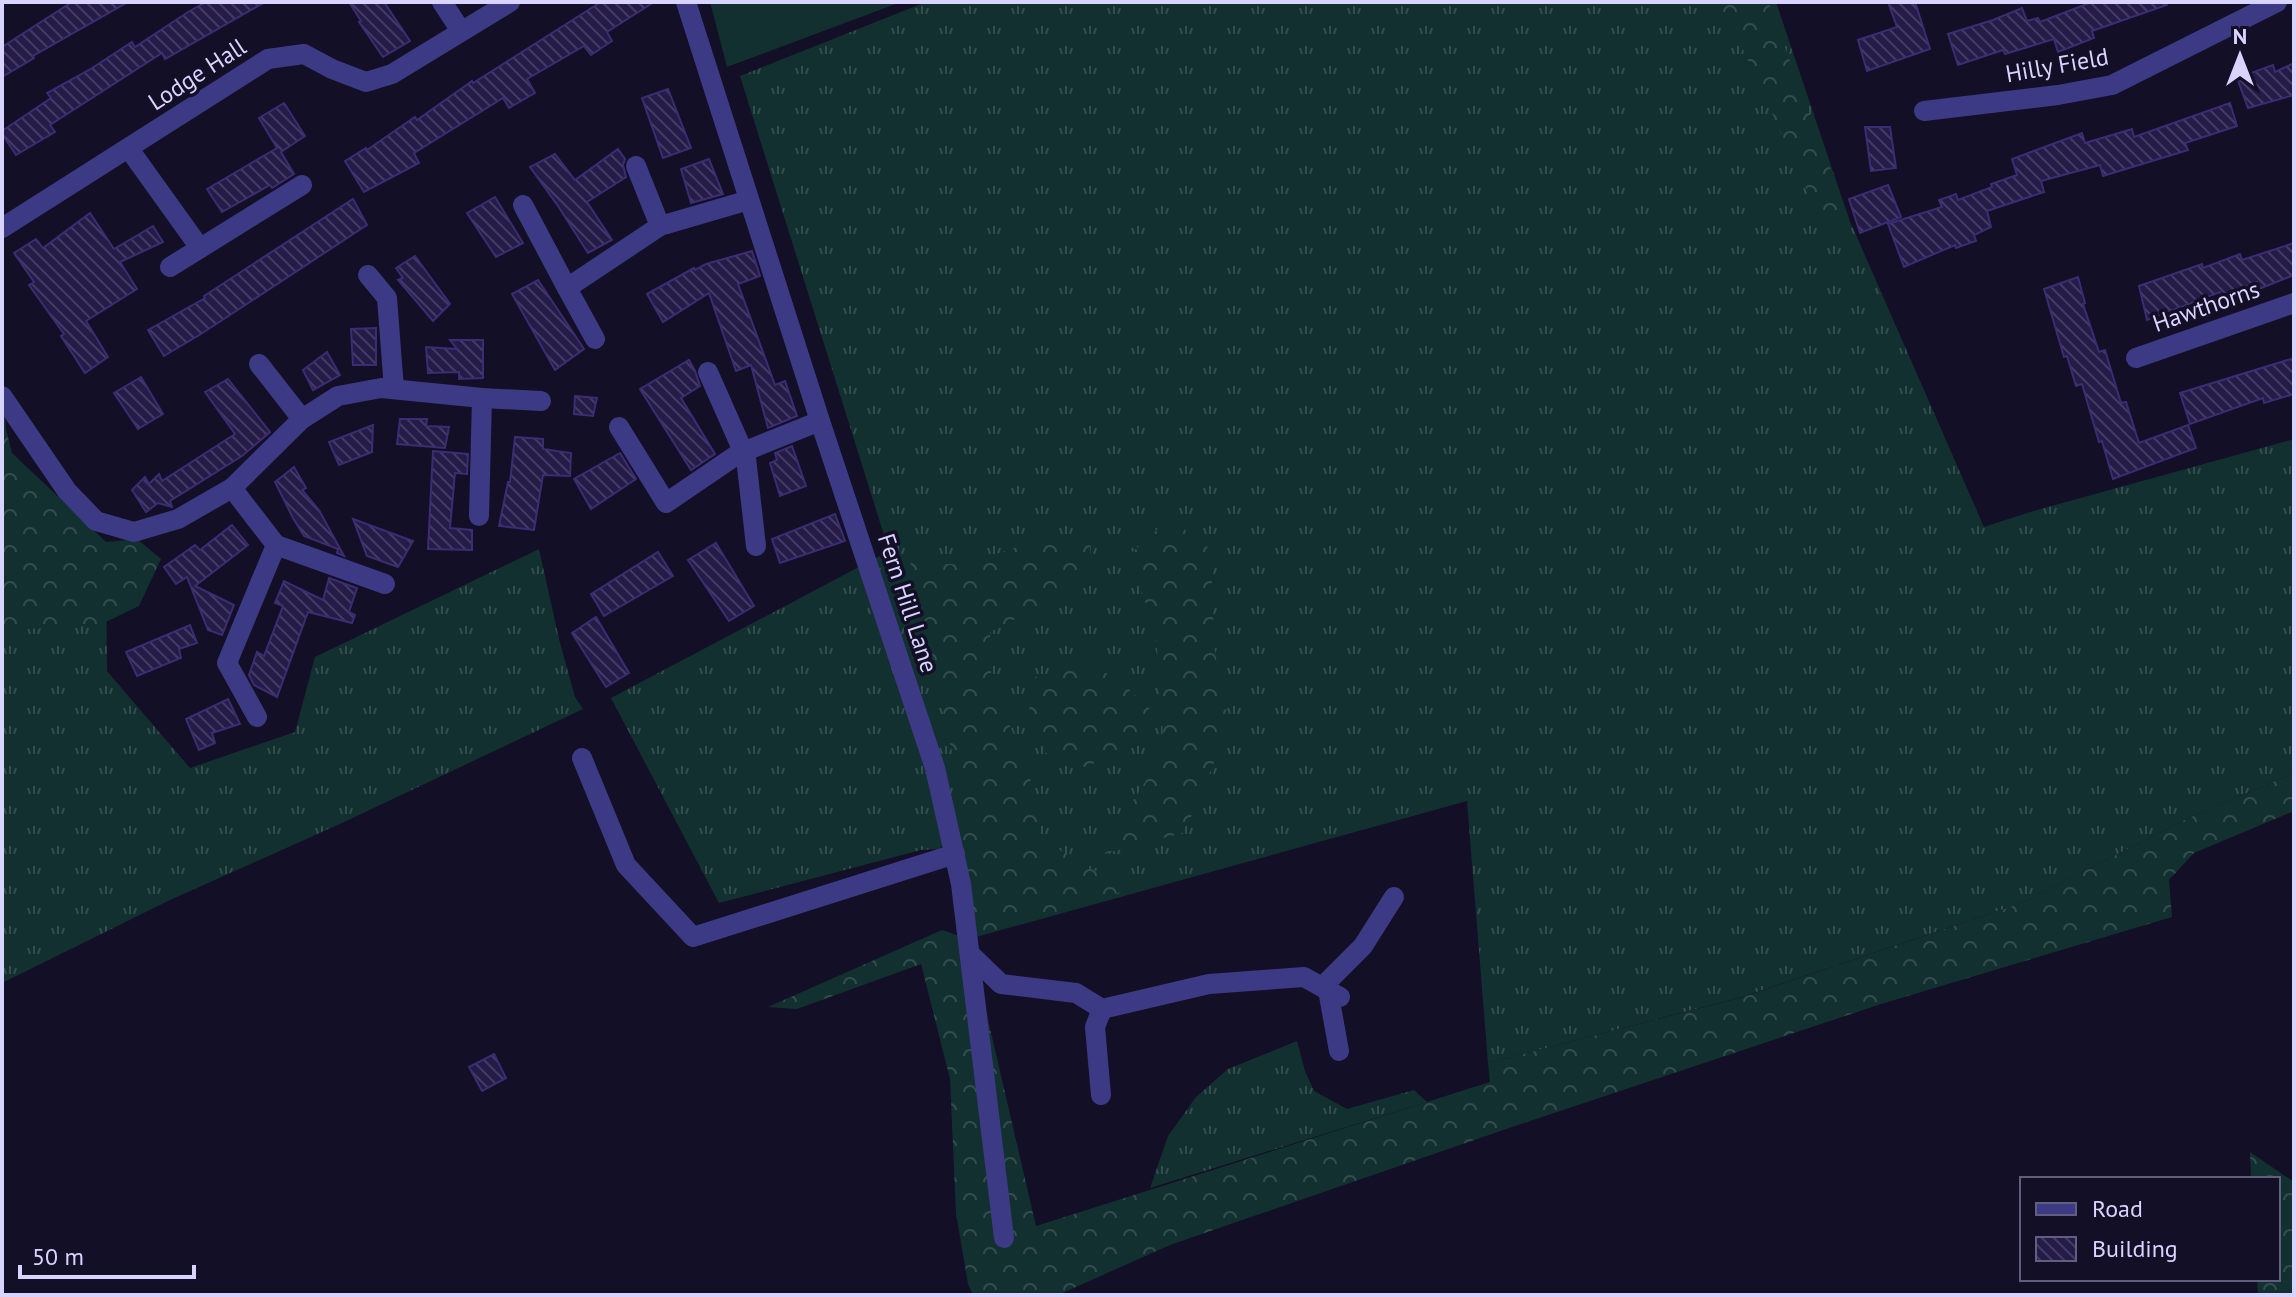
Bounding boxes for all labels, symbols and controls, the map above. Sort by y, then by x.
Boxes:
north arrow [2200,16,2280,96]
text: N [2233,22,2247,50]
street label: Lodge Hall [142,31,252,117]
street label: Hilly Field [2003,41,2111,89]
street label: Hawthorns [2148,273,2264,339]
street label: Fern Hill Lane [871,530,945,676]
legend [2020,1177,2280,1281]
text: Road [2092,1193,2143,1224]
scale bar [20,1229,194,1279]
text: Building [2092,1233,2178,1264]
text: 50 m [32,1241,84,1272]

